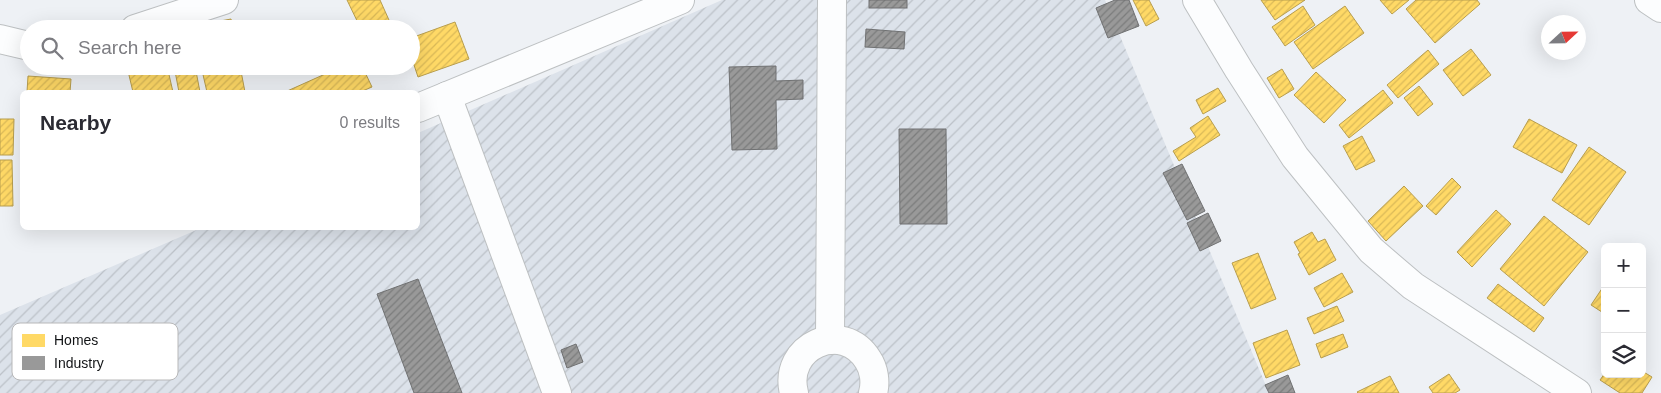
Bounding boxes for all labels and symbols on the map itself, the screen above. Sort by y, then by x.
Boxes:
north arrow [1541,15,1586,60]
legend [12,323,178,380]
text: Homes [54,332,98,348]
text: Industry [54,355,104,371]

